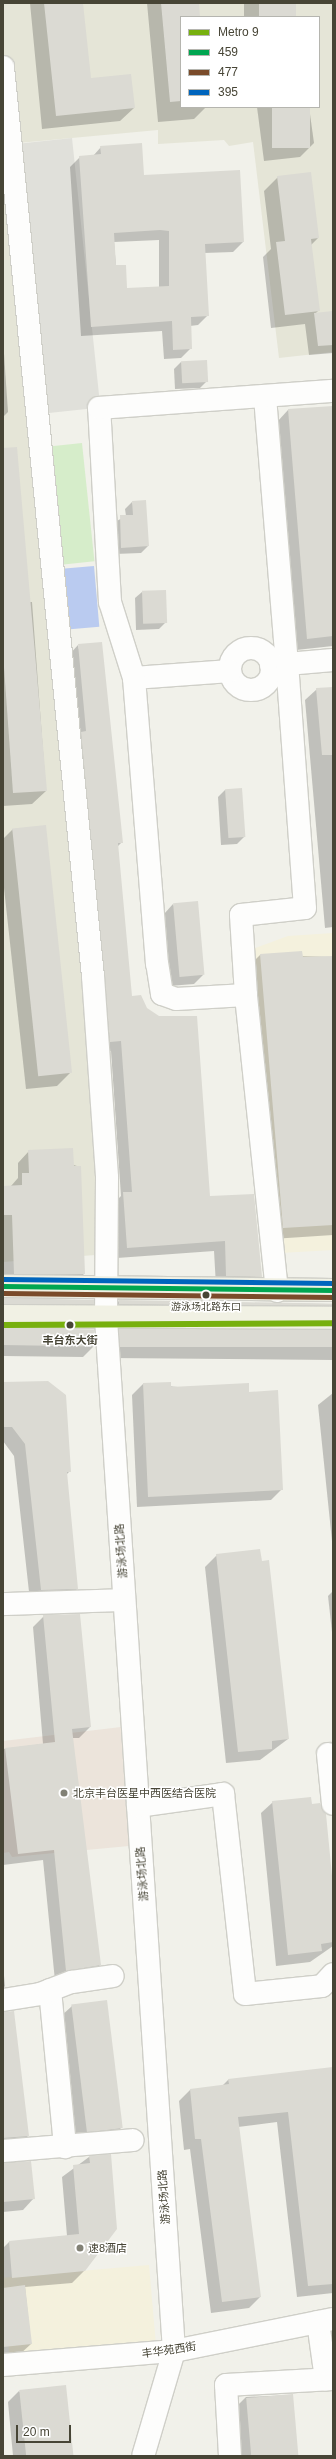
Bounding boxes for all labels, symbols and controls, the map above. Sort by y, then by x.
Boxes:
legend [180,16,320,108]
text: Metro 9 [218,25,259,39]
text: 459 [218,45,238,59]
text: 477 [218,65,238,79]
text: 395 [218,85,238,99]
marker: 游泳场北路东口 [201,1290,211,1300]
place label: 游泳场北路东口 [171,1301,241,1313]
marker: 丰台东大街 [63,1318,77,1332]
place label: 丰台东大街 [43,1333,97,1347]
street label: 游泳场北路 [112,1523,130,1579]
place label: 北京丰台医星中西医结合医院 [73,1786,216,1800]
marker: 北京丰台医星中西医结合医院 [58,1787,70,1799]
street label: 游泳场北路 [133,1846,151,1902]
street label: 游泳场北路 [155,2169,173,2225]
place label: 速8酒店 [88,2241,127,2255]
marker: 速8酒店 [75,2243,85,2253]
street label: 丰华苑西街 [141,2340,197,2360]
scale bar [18,2417,73,2443]
text: 20 m [23,2425,50,2439]

